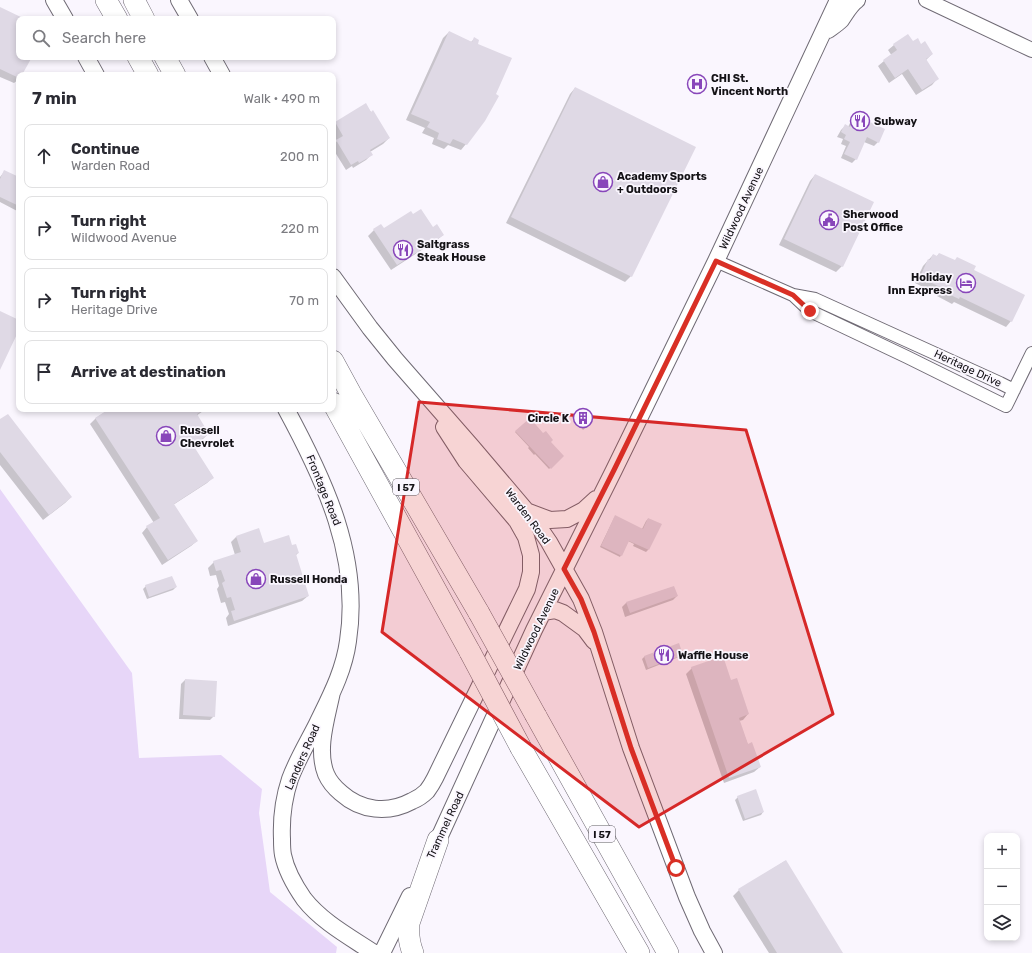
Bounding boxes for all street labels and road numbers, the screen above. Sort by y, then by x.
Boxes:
street label: Wildwood Avenue [717,165,766,252]
street label: Heritage Drive [932,347,1004,390]
street label: Frontage Road [303,453,344,527]
road number: I 57 [393,479,419,495]
street label: Warden Road [502,486,553,547]
street label: Wildwood Avenue [511,586,562,672]
street label: Landers Road [282,722,323,792]
street label: Trammel Road [424,789,467,861]
road number: I 57 [589,826,615,842]

